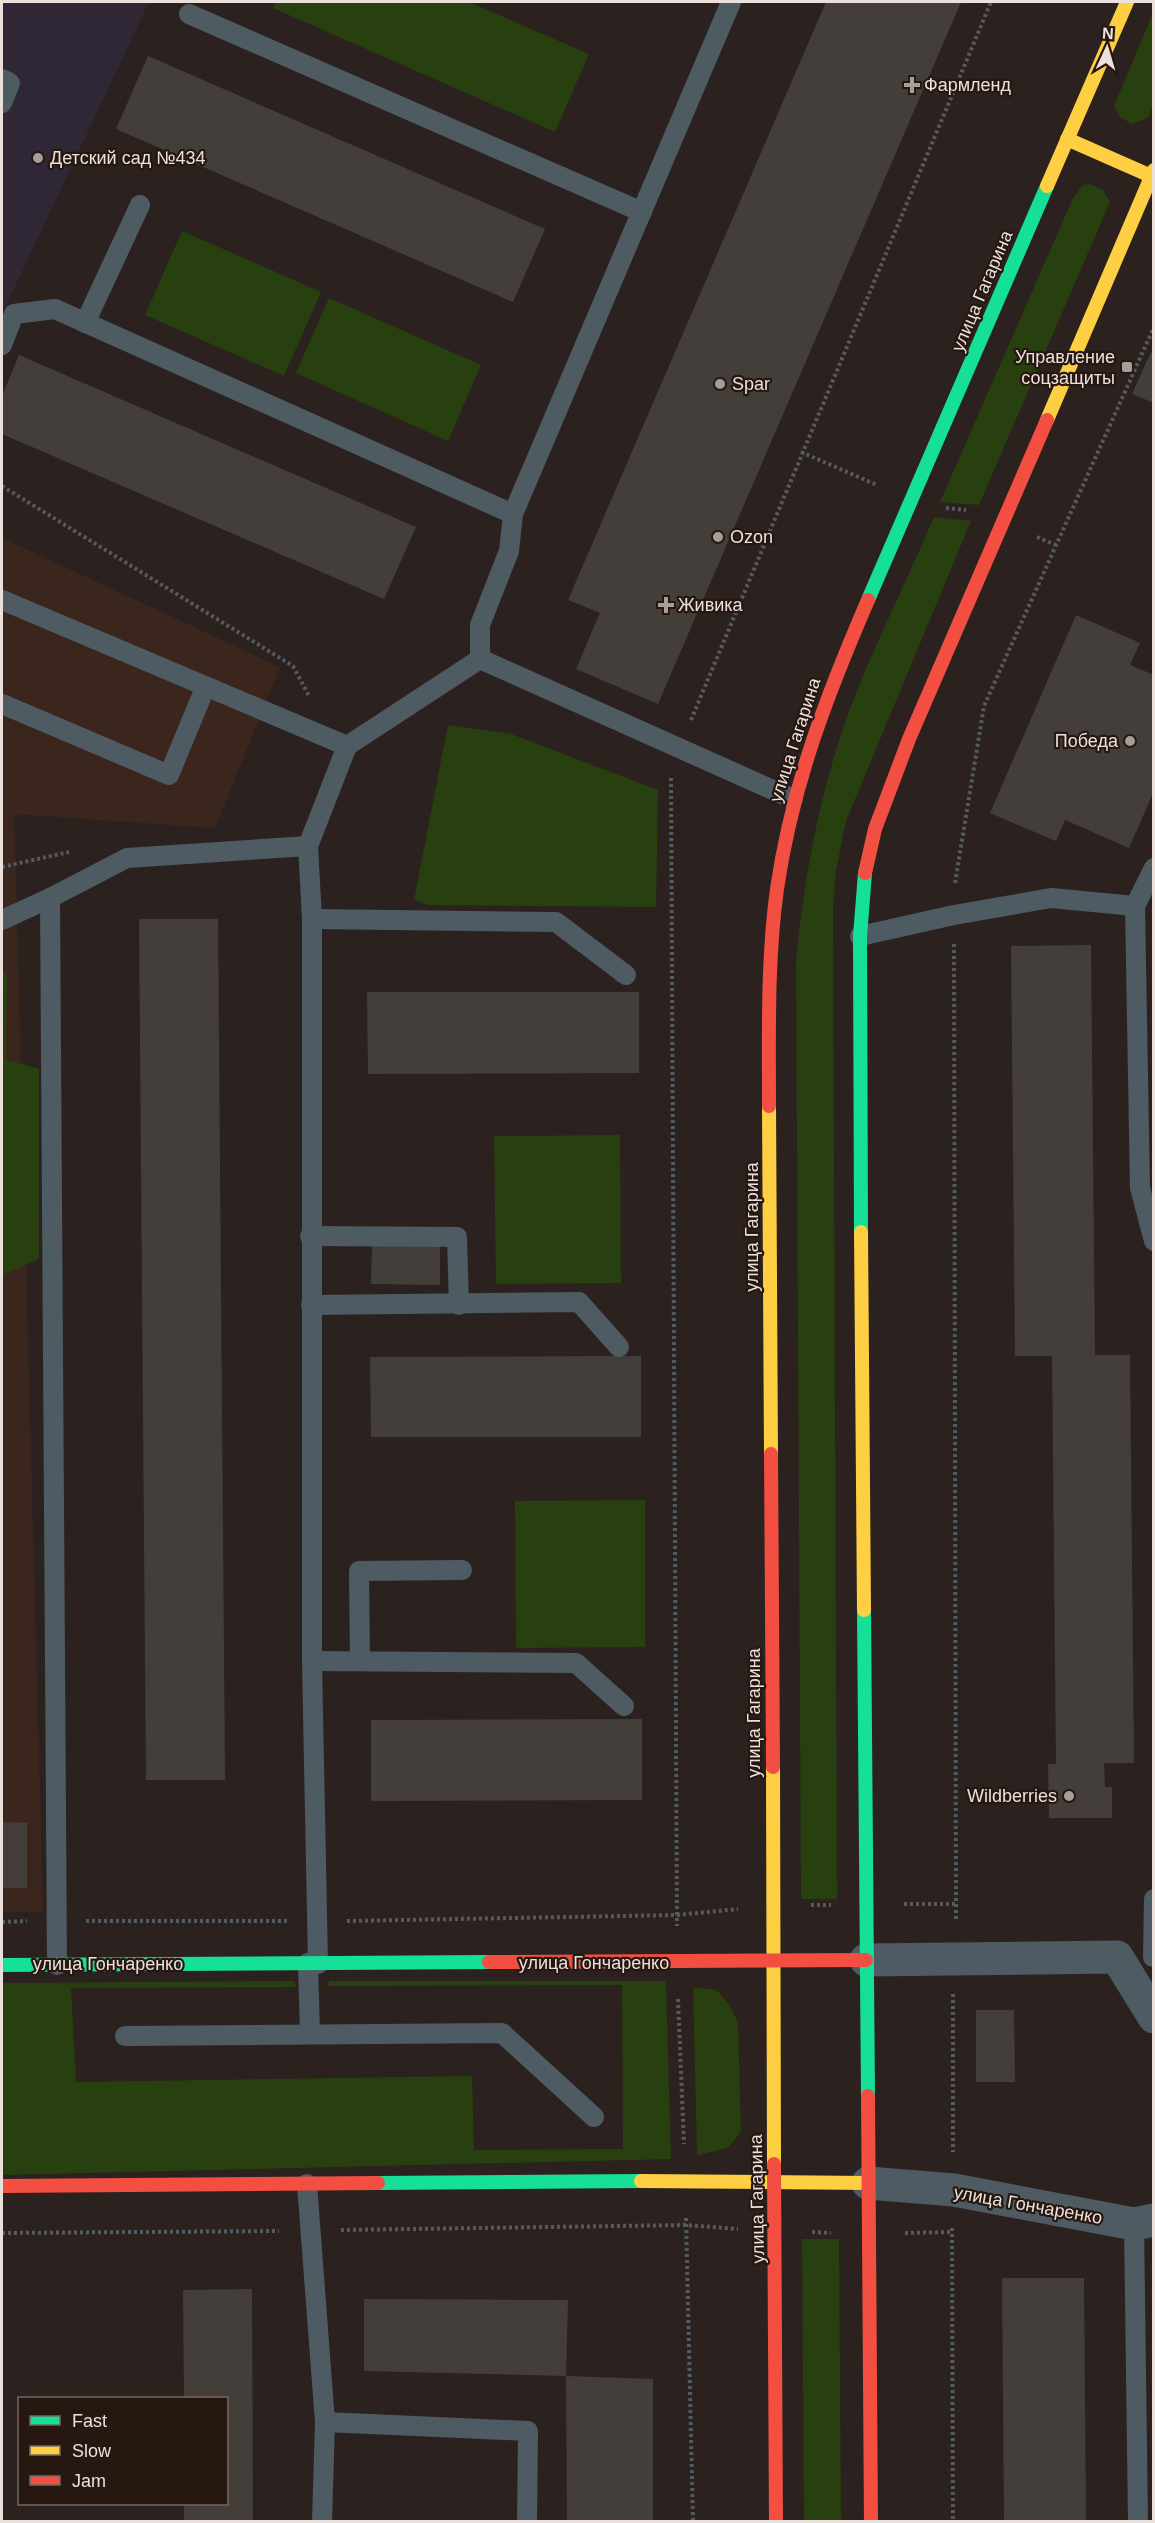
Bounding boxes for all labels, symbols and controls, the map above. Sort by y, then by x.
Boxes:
north arrow [1077,18,1137,78]
text: N [1102,25,1114,42]
place label: Фармленд [924,75,1012,95]
marker: Фармленд [905,78,919,92]
place label: Детский сад №434 [50,148,206,168]
marker: Детский сад №434 [31,151,45,165]
street label: улица Гагарина [948,227,1017,354]
place label: Управление соцзащиты [1015,347,1115,388]
marker: Управление соцзащиты [1120,360,1134,374]
place label: Spar [732,374,770,394]
marker: Spar [713,377,727,391]
place label: Ozon [730,527,773,547]
marker: Ozon [711,530,725,544]
place label: Живика [678,595,744,615]
marker: Живика [659,598,673,612]
street label: улица Гагарина [765,674,825,805]
place label: Победа [1055,731,1119,751]
marker: Победа [1123,734,1137,748]
street label: улица Гагарина [742,1161,762,1292]
street label: улица Гагарина [744,1647,764,1778]
place label: Wildberries [967,1786,1057,1806]
marker: Wildberries [1062,1789,1076,1803]
street label: улица Гончаренко [519,1953,669,1973]
street label: улица Гончаренко [33,1954,183,1974]
street label: улица Гагарина [746,2133,768,2264]
street label: улица Гончаренко [952,2182,1104,2228]
legend [18,2397,228,2505]
text: Fast [72,2411,107,2431]
text: Slow [72,2441,112,2461]
text: Jam [72,2471,106,2491]

